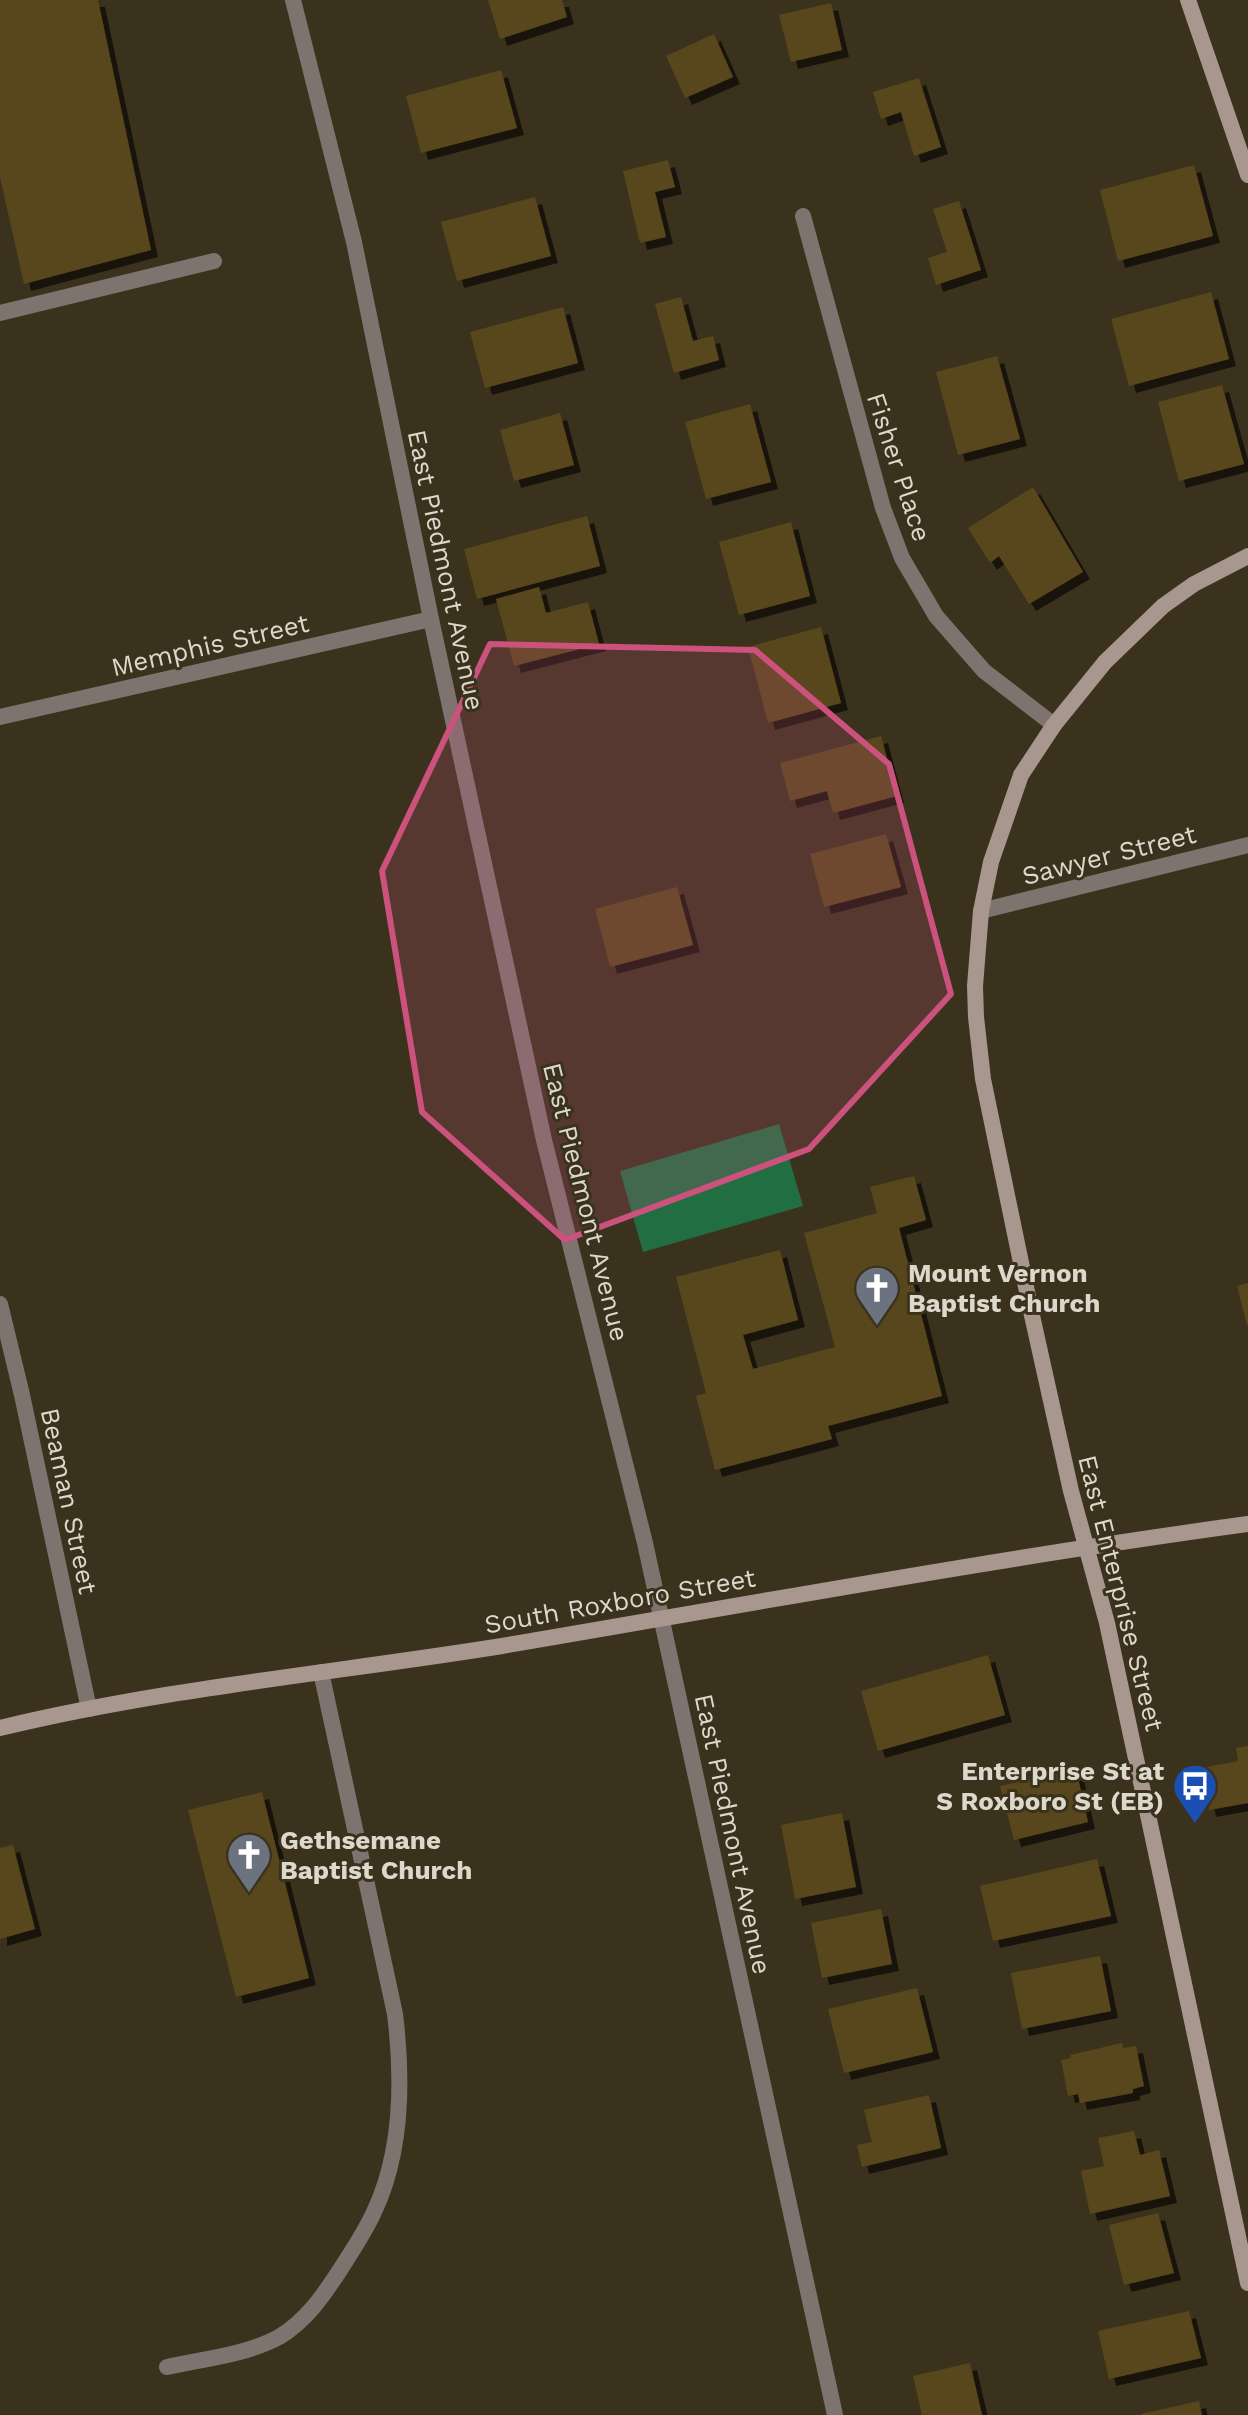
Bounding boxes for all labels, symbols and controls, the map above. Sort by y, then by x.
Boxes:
street label: Fisher Place [861,389,937,545]
street label: East Piedmont Avenue [402,427,490,713]
street label: Memphis Street [108,608,312,682]
street label: Sawyer Street [1019,819,1199,891]
street label: East Piedmont Avenue [537,1060,635,1344]
place label: Mount Vernon Baptist Church [908,1258,1100,1318]
church icon: Mount Vernon Baptist Church [853,1264,901,1327]
street label: Beaman Street [35,1405,103,1597]
street label: East Enterprise Street [1072,1452,1170,1734]
street label: South Roxboro Street [482,1562,758,1640]
street label: East Piedmont Avenue [689,1691,777,1977]
place label: Enterprise St at S Roxboro St (EB) [936,1756,1165,1816]
bus stop icon: Enterprise St at S Roxboro St (EB) [1171,1762,1219,1825]
place label: Gethsemane Baptist Church [280,1825,472,1885]
church icon: Gethsemane Baptist Church [225,1831,273,1894]

